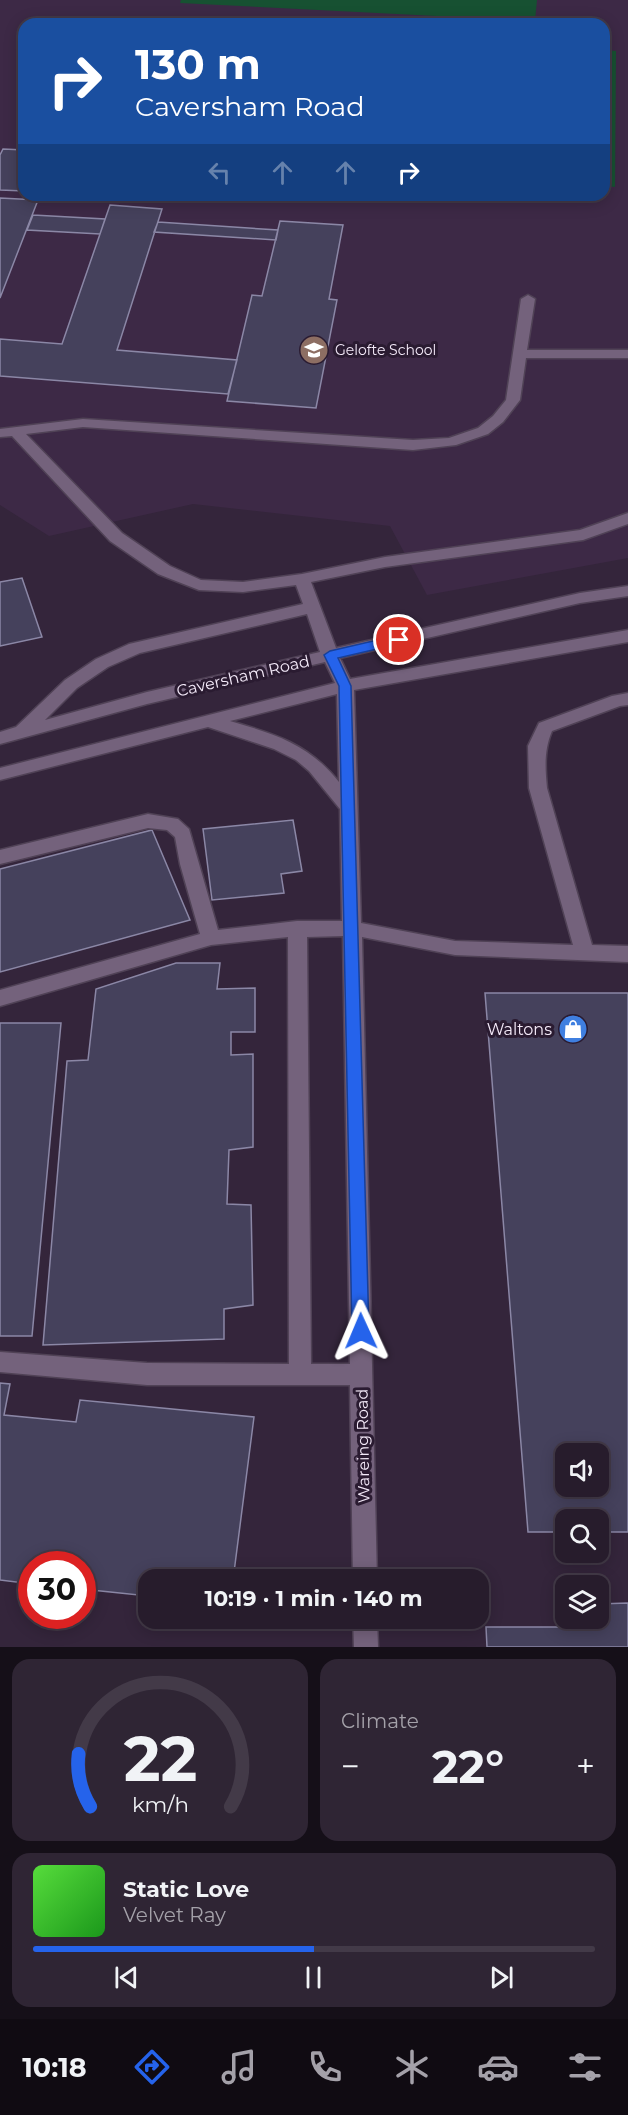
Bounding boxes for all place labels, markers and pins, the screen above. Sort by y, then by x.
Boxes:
school or university icon: Gelofte School [298,334,330,366]
place label: Gelofte School [335,341,436,359]
pin [373,614,424,665]
shop icon: Waltons [557,1013,589,1045]
place label: Waltons [487,1020,552,1039]

